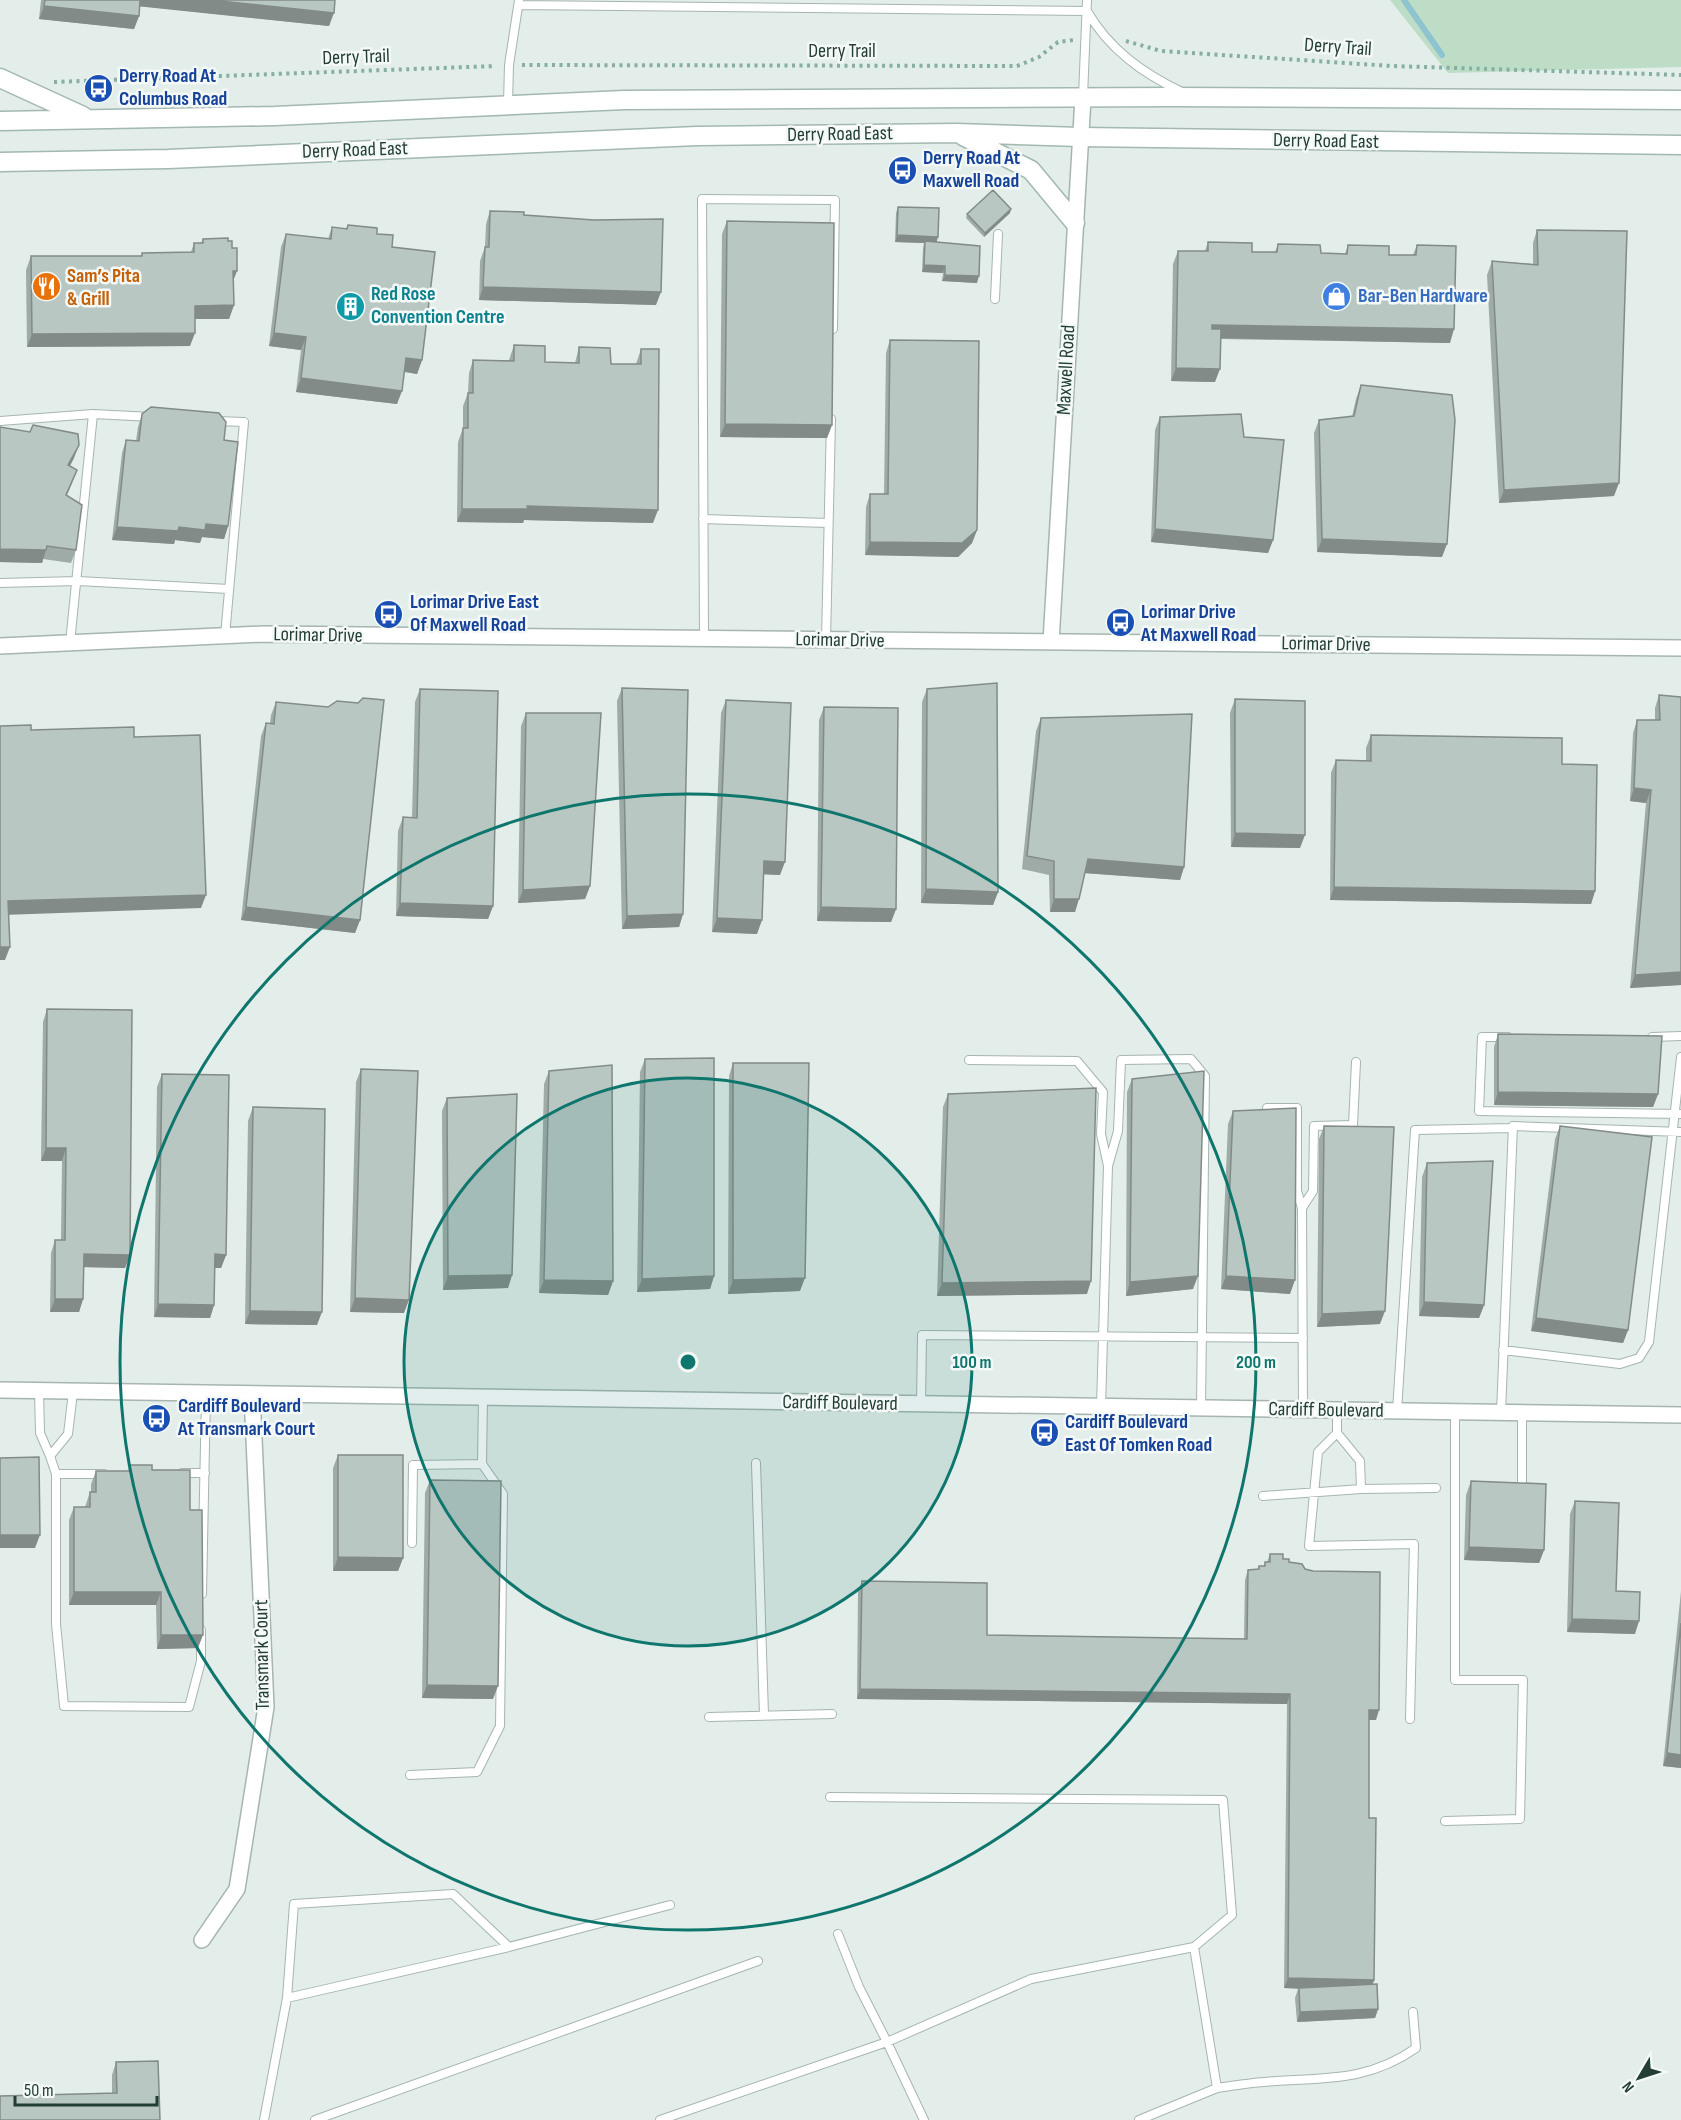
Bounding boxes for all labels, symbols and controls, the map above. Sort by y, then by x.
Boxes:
street label: Derry Trail [1303,33,1373,61]
street label: Derry Trail [808,39,876,63]
street label: Derry Trail [322,44,390,70]
place label: Derry Road At Columbus Road [119,64,227,111]
bus stop icon: Derry Road At Columbus Road [82,72,114,104]
street label: Derry Road East [787,121,893,147]
street label: Derry Road East [1273,128,1379,154]
street label: Derry Road East [302,136,408,164]
place label: Derry Road At Maxwell Road [923,146,1021,193]
bus stop icon: Derry Road At Maxwell Road [886,154,918,186]
place label: Sam’s Pita & Grill [67,264,140,311]
restaurant icon: Sam’s Pita & Grill [30,271,62,303]
shop icon: Bar-Ben Hardware [1321,280,1353,312]
place label: Red Rose Convention Centre [371,282,505,329]
place label: Bar-Ben Hardware [1358,284,1488,308]
building icon: Red Rose Convention Centre [334,290,366,322]
street label: Maxwell Road [1052,324,1080,416]
place label: Lorimar Drive East Of Maxwell Road [410,590,539,637]
bus stop icon: Lorimar Drive East Of Maxwell Road [373,598,405,630]
place label: Lorimar Drive At Maxwell Road [1140,600,1256,647]
bus stop icon: Lorimar Drive At Maxwell Road [1104,607,1136,639]
street label: Lorimar Drive [273,622,363,648]
street label: Lorimar Drive [795,627,885,653]
street label: Lorimar Drive [1281,631,1371,657]
centre of rings [678,1352,698,1372]
text: 100 m [953,1352,992,1373]
text: 200 m [1236,1352,1276,1373]
street label: Cardiff Boulevard [782,1390,898,1416]
place label: Cardiff Boulevard At Transmark Court [177,1394,316,1441]
street label: Cardiff Boulevard [1268,1397,1384,1423]
bus stop icon: Cardiff Boulevard At Transmark Court [141,1402,173,1434]
place label: Cardiff Boulevard East Of Tomken Road [1065,1410,1212,1457]
bus stop icon: Cardiff Boulevard East Of Tomken Road [1028,1417,1060,1449]
street label: Transmark Court [249,1599,275,1711]
north arrow [1609,2048,1669,2108]
scale bar [15,2069,158,2107]
text: N [1618,2077,1639,2096]
text: 50 m [24,2080,54,2101]

